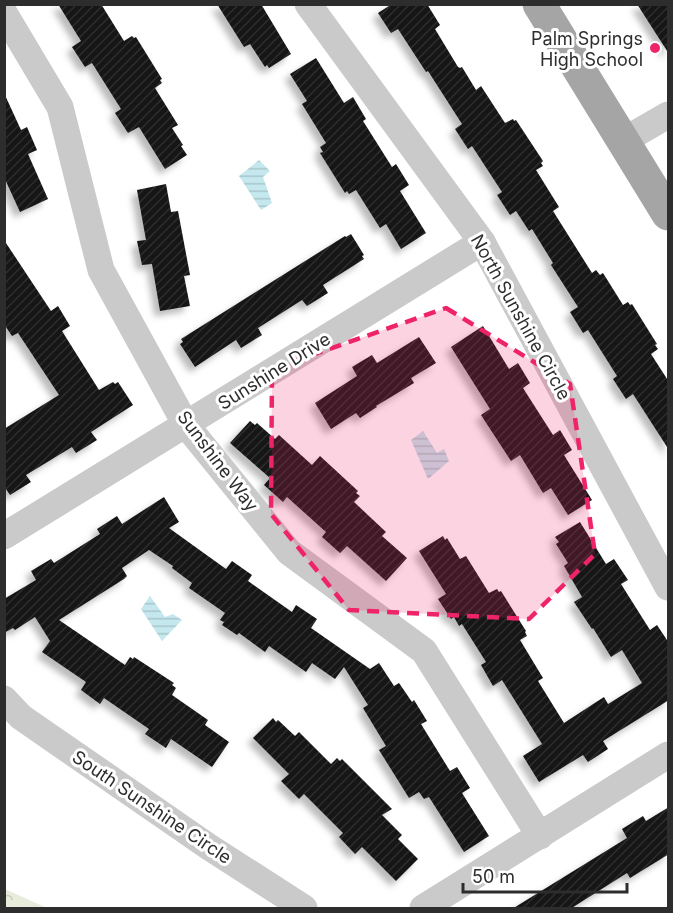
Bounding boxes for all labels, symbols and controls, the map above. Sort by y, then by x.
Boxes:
place label: Palm Springs High School [531,28,643,70]
marker: Palm Springs High School [648,41,662,55]
street label: North Sunshine Circle [467,231,575,403]
street label: Sunshine Drive [214,328,334,414]
street label: Sunshine Way [173,407,263,515]
street label: South Sunshine Circle [69,746,235,868]
scale bar [463,856,626,894]
text: 50 m [472,866,515,887]

